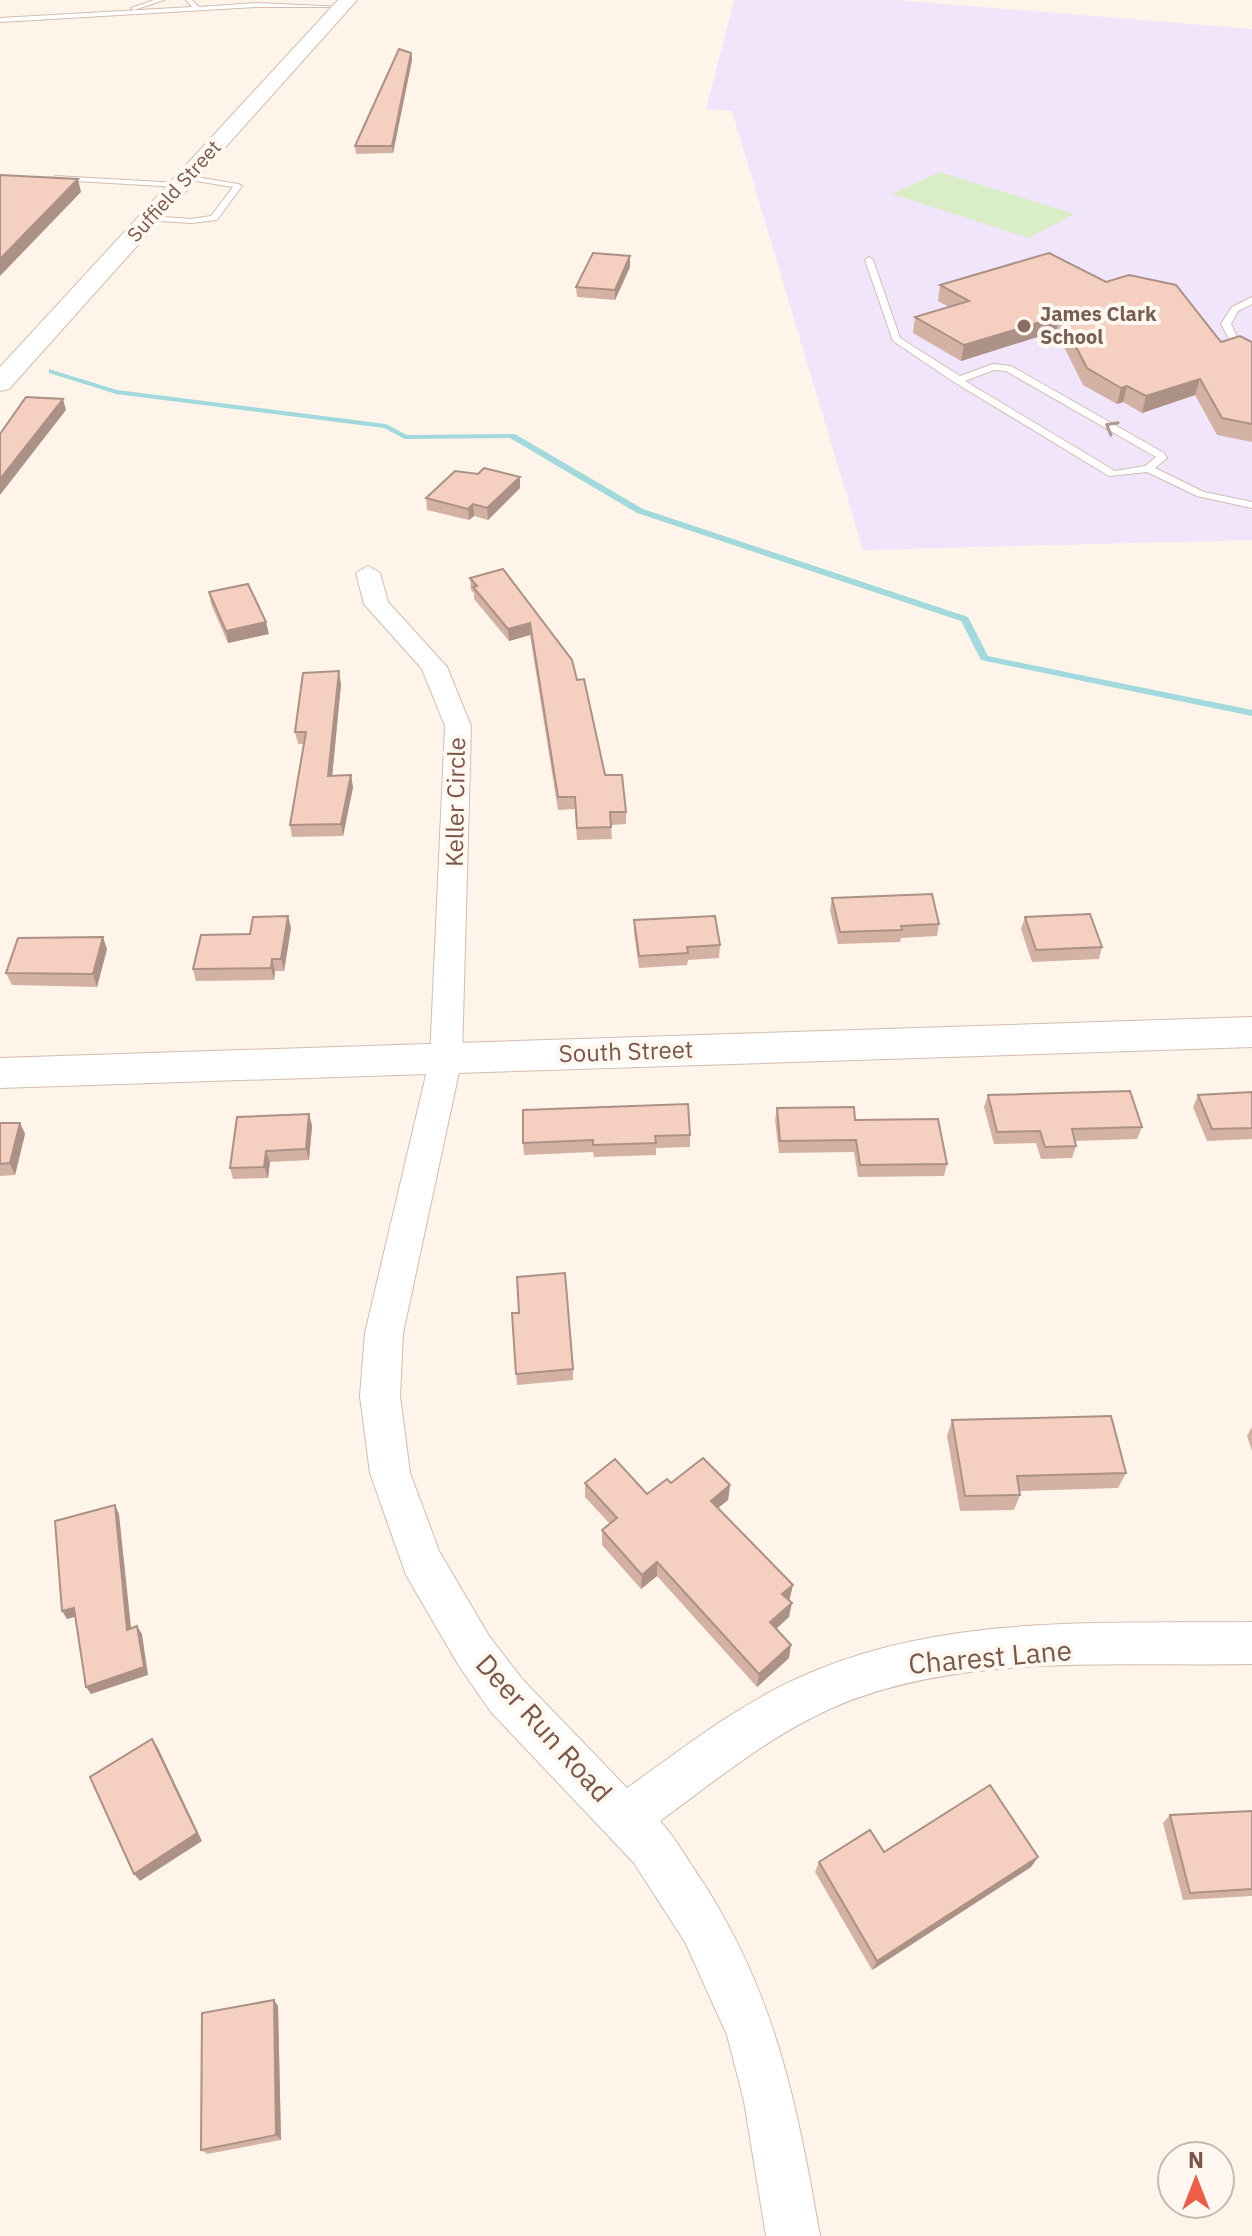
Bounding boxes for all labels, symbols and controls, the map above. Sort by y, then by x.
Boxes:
street label: Suffield Street [121,134,227,247]
place label: James Clark School [1040,300,1157,350]
marker: James Clark School [1015,317,1033,335]
one-way arrow [1105,421,1119,436]
street label: Keller Circle [438,737,472,867]
street label: South Street [558,1033,694,1069]
street label: Charest Lane [907,1631,1073,1682]
street label: Deer Run Road [468,1646,621,1810]
north arrow [1156,2140,1236,2220]
text: N [1188,2145,1204,2174]

